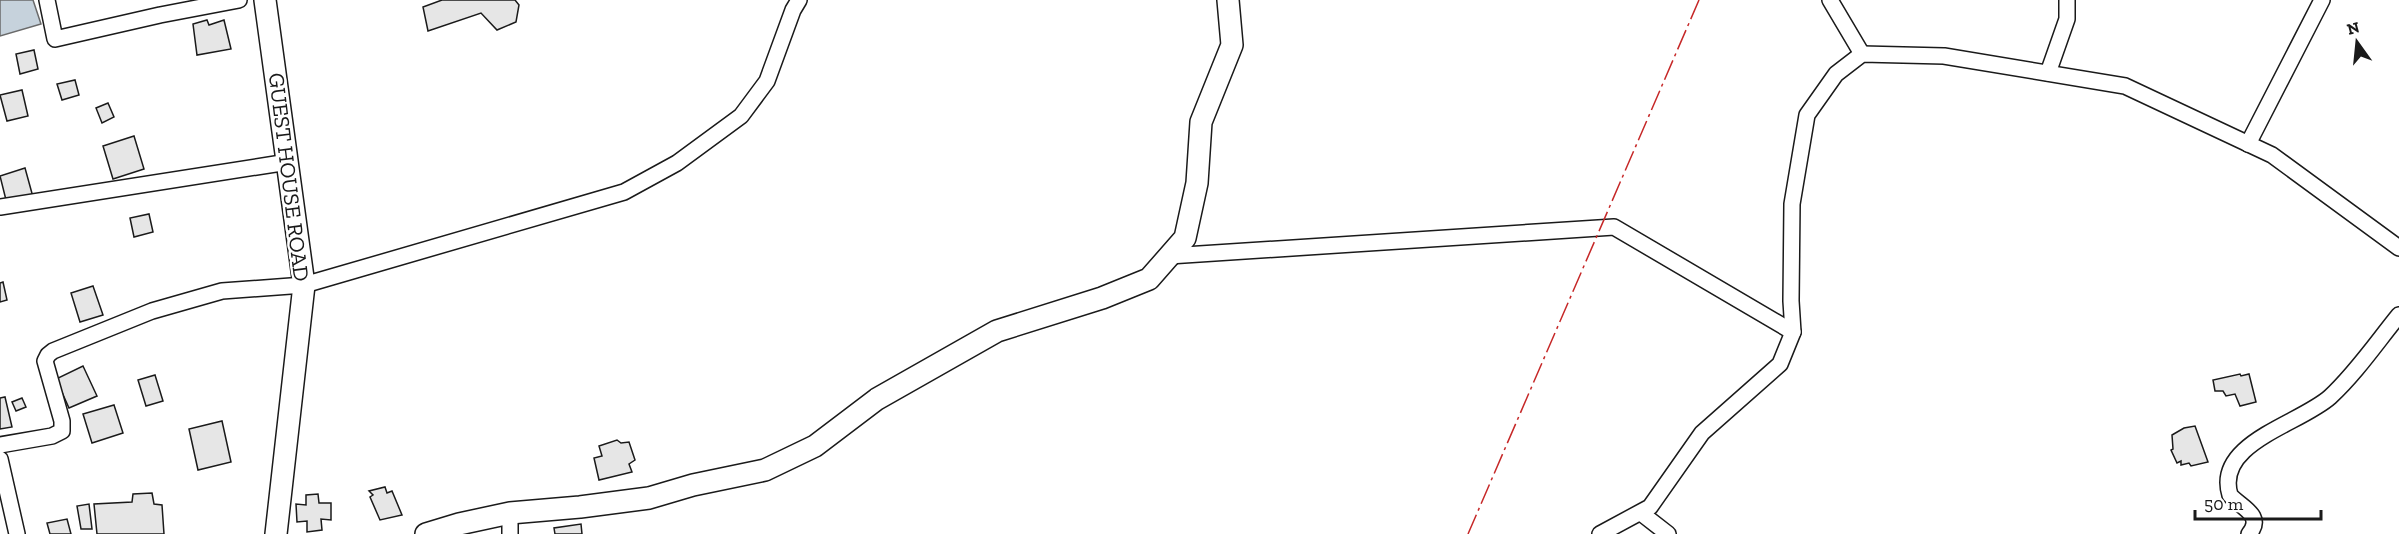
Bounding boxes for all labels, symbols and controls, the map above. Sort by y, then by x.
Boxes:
north arrow [2327,12,2387,72]
text: N [2345,17,2362,39]
street label: GUEST HOUSE ROAD [263,71,315,283]
scale bar [2195,483,2321,521]
text: 50 m [2204,493,2244,515]

